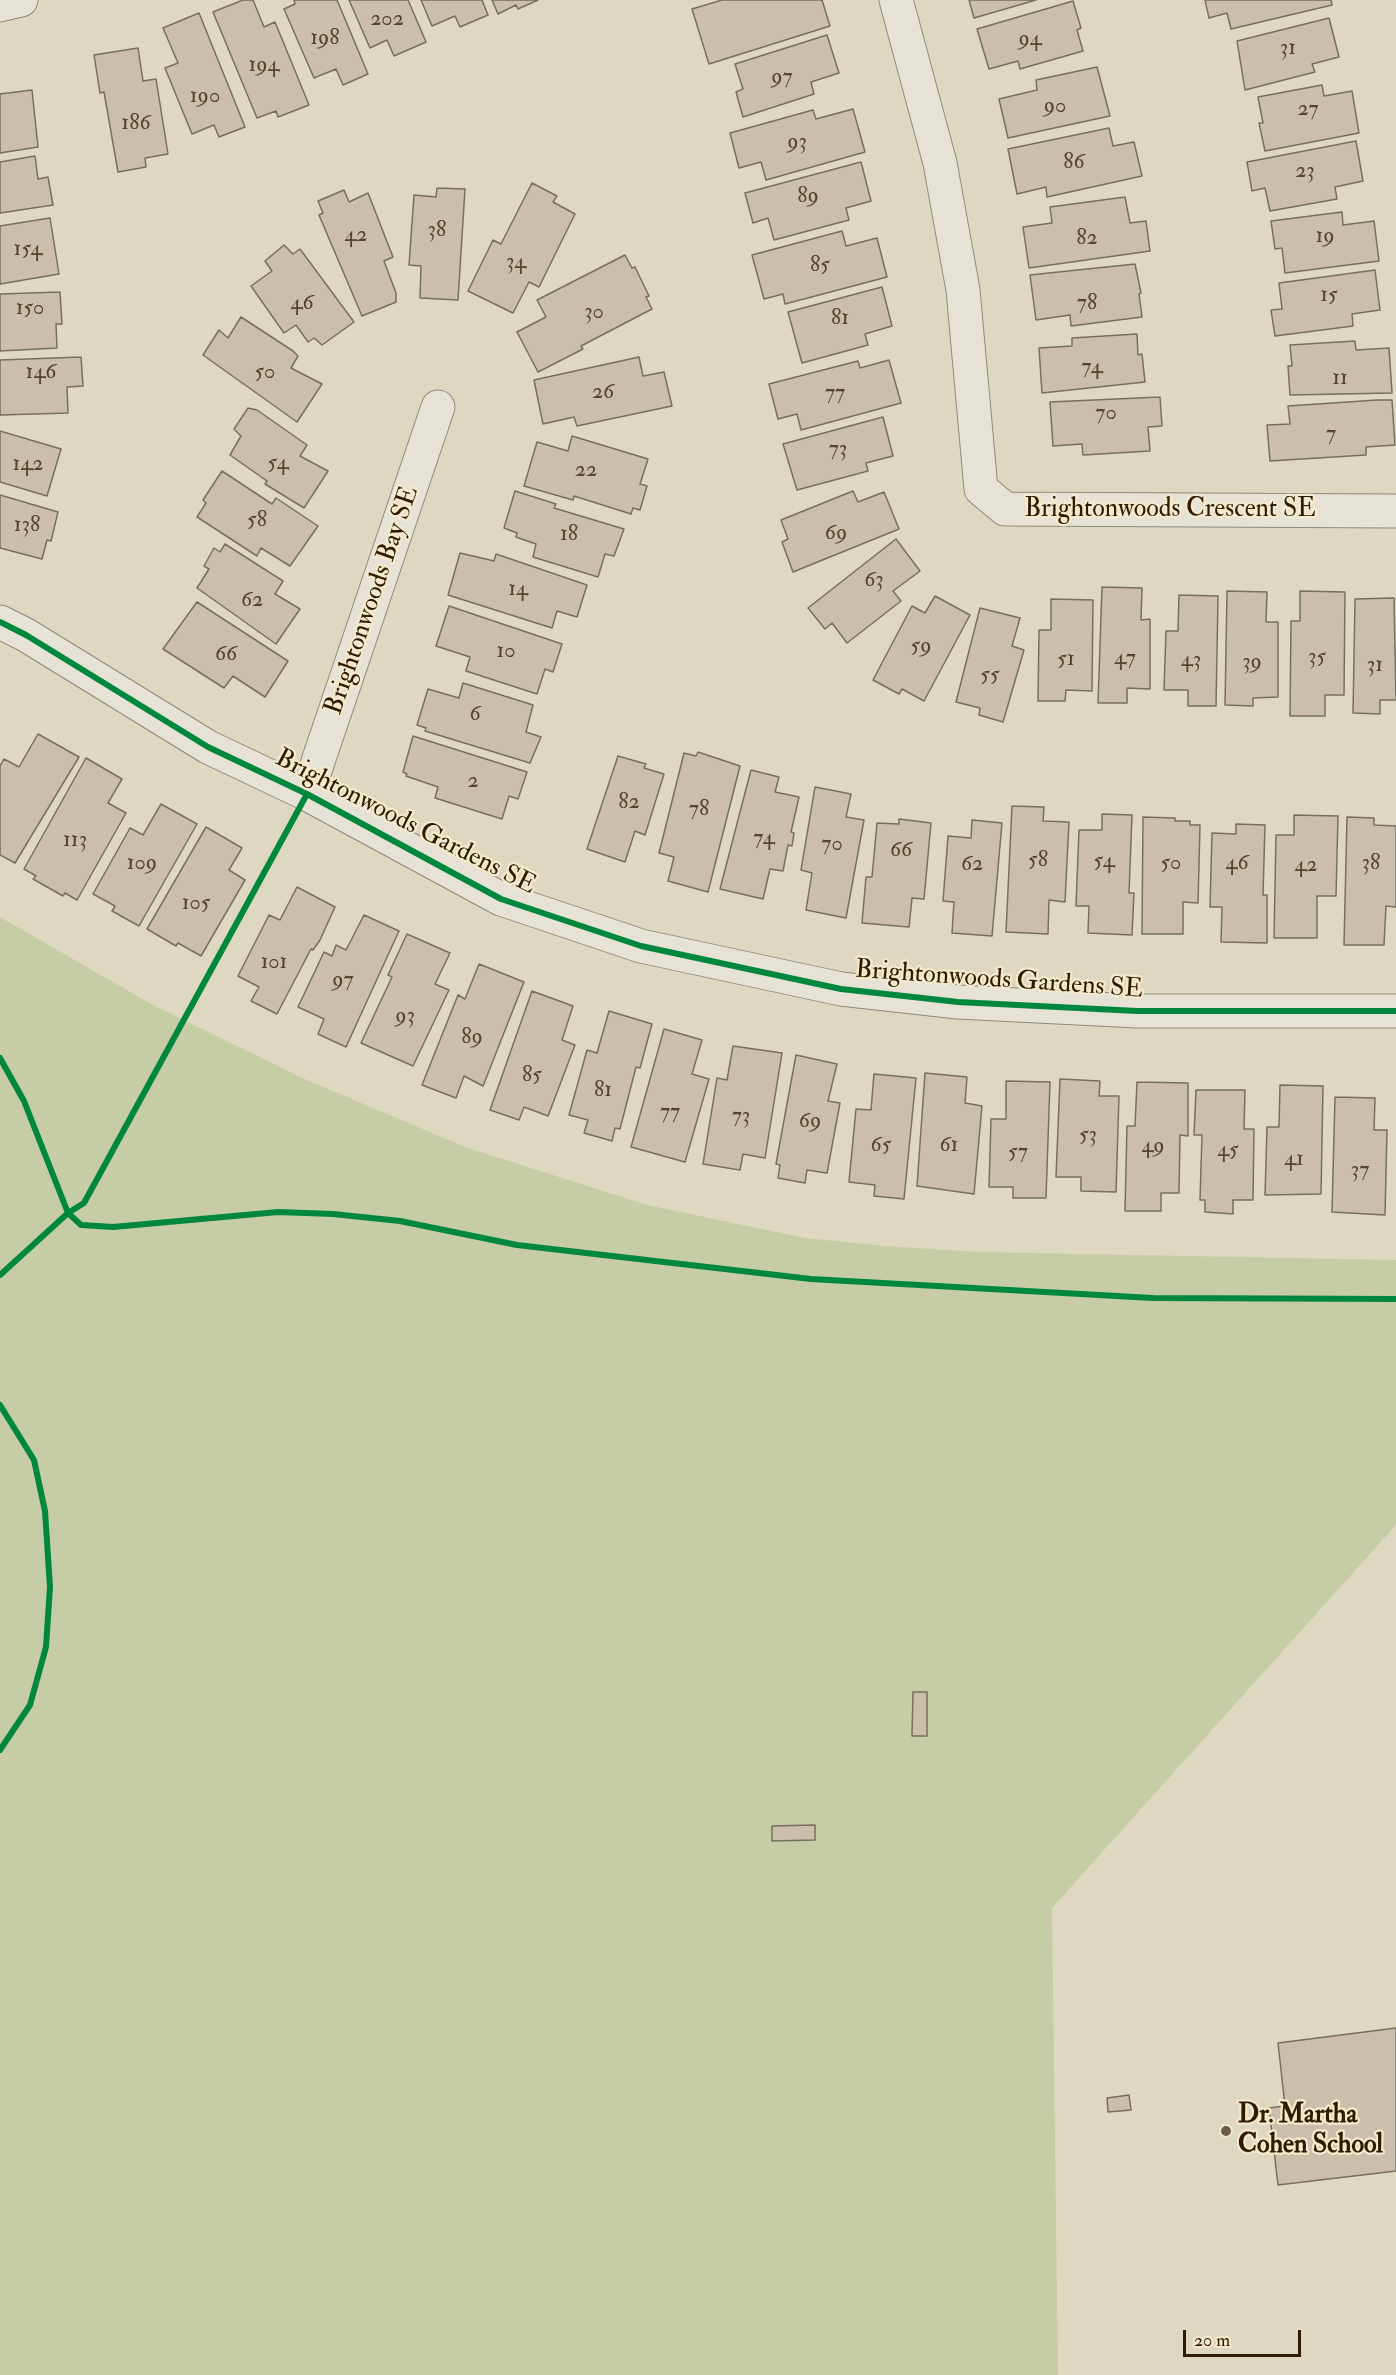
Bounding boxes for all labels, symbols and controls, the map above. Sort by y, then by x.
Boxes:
house number: 202 [370,7,404,33]
house number: 198 [310,26,340,52]
house number: 94 [1018,27,1042,53]
house number: 31 [1280,36,1296,62]
house number: 194 [249,53,279,79]
house number: 97 [771,65,793,91]
house number: 190 [190,84,220,110]
house number: 90 [1044,94,1066,120]
house number: 27 [1297,97,1319,123]
house number: 186 [121,111,151,137]
house number: 93 [787,130,807,156]
house number: 86 [1063,150,1085,176]
house number: 23 [1295,159,1315,185]
house number: 89 [797,184,819,210]
house number: 38 [428,218,446,244]
house number: 42 [344,223,368,249]
house number: 19 [1315,224,1335,250]
house number: 82 [1076,226,1098,252]
house number: 154 [14,237,42,263]
house number: 34 [506,250,526,276]
house number: 85 [810,253,830,279]
house number: 15 [1320,283,1338,309]
house number: 46 [291,291,313,317]
house number: 78 [1077,291,1097,317]
house number: 150 [16,296,44,322]
house number: 30 [584,300,604,326]
house number: 81 [831,306,849,332]
house number: 74 [1081,355,1103,381]
house number: 146 [26,360,56,386]
house number: 50 [255,360,275,386]
house number: 11 [1332,366,1348,392]
house number: 26 [592,380,614,406]
house number: 77 [825,381,845,407]
house number: 70 [1095,401,1117,427]
house number: 7 [1326,422,1336,448]
house number: 73 [829,437,847,463]
house number: 54 [268,451,288,477]
house number: 142 [13,452,43,478]
house number: 22 [575,458,597,484]
street label: Brightonwoods Bay SE [319,483,427,719]
street label: Brightonwoods Crescent SE [1024,494,1316,526]
house number: 58 [247,508,267,534]
house number: 138 [14,513,40,539]
house number: 69 [825,521,847,547]
house number: 18 [560,522,578,548]
house number: 63 [864,568,884,594]
house number: 14 [508,577,528,603]
house number: 62 [241,588,263,614]
house number: 59 [911,634,931,660]
house number: 10 [496,639,516,665]
house number: 66 [215,642,237,668]
house number: 35 [1308,645,1326,671]
house number: 47 [1114,646,1136,672]
house number: 51 [1057,647,1075,673]
house number: 43 [1181,648,1201,674]
house number: 39 [1242,650,1262,676]
house number: 31 [1367,653,1383,679]
house number: 55 [980,663,1000,689]
house number: 6 [469,702,481,728]
street label: Brightonwoods Gardens SE [269,744,541,902]
house number: 2 [467,769,479,795]
house number: 82 [618,790,640,816]
house number: 78 [689,797,709,823]
house number: 74 [753,826,775,852]
house number: 113 [63,828,87,854]
house number: 70 [821,832,843,858]
house number: 66 [890,838,912,864]
house number: 58 [1028,848,1048,874]
house number: 54 [1094,849,1114,875]
house number: 109 [127,851,157,877]
house number: 50 [1161,851,1181,877]
house number: 46 [1226,851,1248,877]
house number: 38 [1362,851,1380,877]
house number: 62 [961,852,983,878]
house number: 42 [1294,853,1318,879]
house number: 105 [182,891,210,917]
house number: 101 [261,950,287,976]
street label: Brightonwoods Gardens SE [854,955,1144,1007]
house number: 97 [332,968,354,994]
house number: 93 [395,1004,415,1030]
house number: 89 [461,1025,483,1051]
house number: 85 [522,1063,542,1089]
house number: 81 [594,1078,612,1104]
house number: 77 [660,1100,680,1126]
house number: 73 [732,1104,750,1130]
house number: 69 [799,1109,821,1135]
house number: 53 [1079,1123,1097,1149]
house number: 65 [871,1133,891,1159]
house number: 61 [940,1133,958,1159]
house number: 49 [1141,1134,1165,1160]
house number: 45 [1217,1138,1239,1164]
house number: 57 [1008,1140,1028,1166]
house number: 41 [1284,1147,1304,1173]
house number: 37 [1351,1158,1369,1184]
place label: Dr. Martha Cohen School [1238,2100,1383,2162]
marker: Dr. Martha Cohen School [1219,2124,1233,2138]
scale bar [1186,2318,1304,2356]
text: 20 m [1194,2329,1230,2352]

